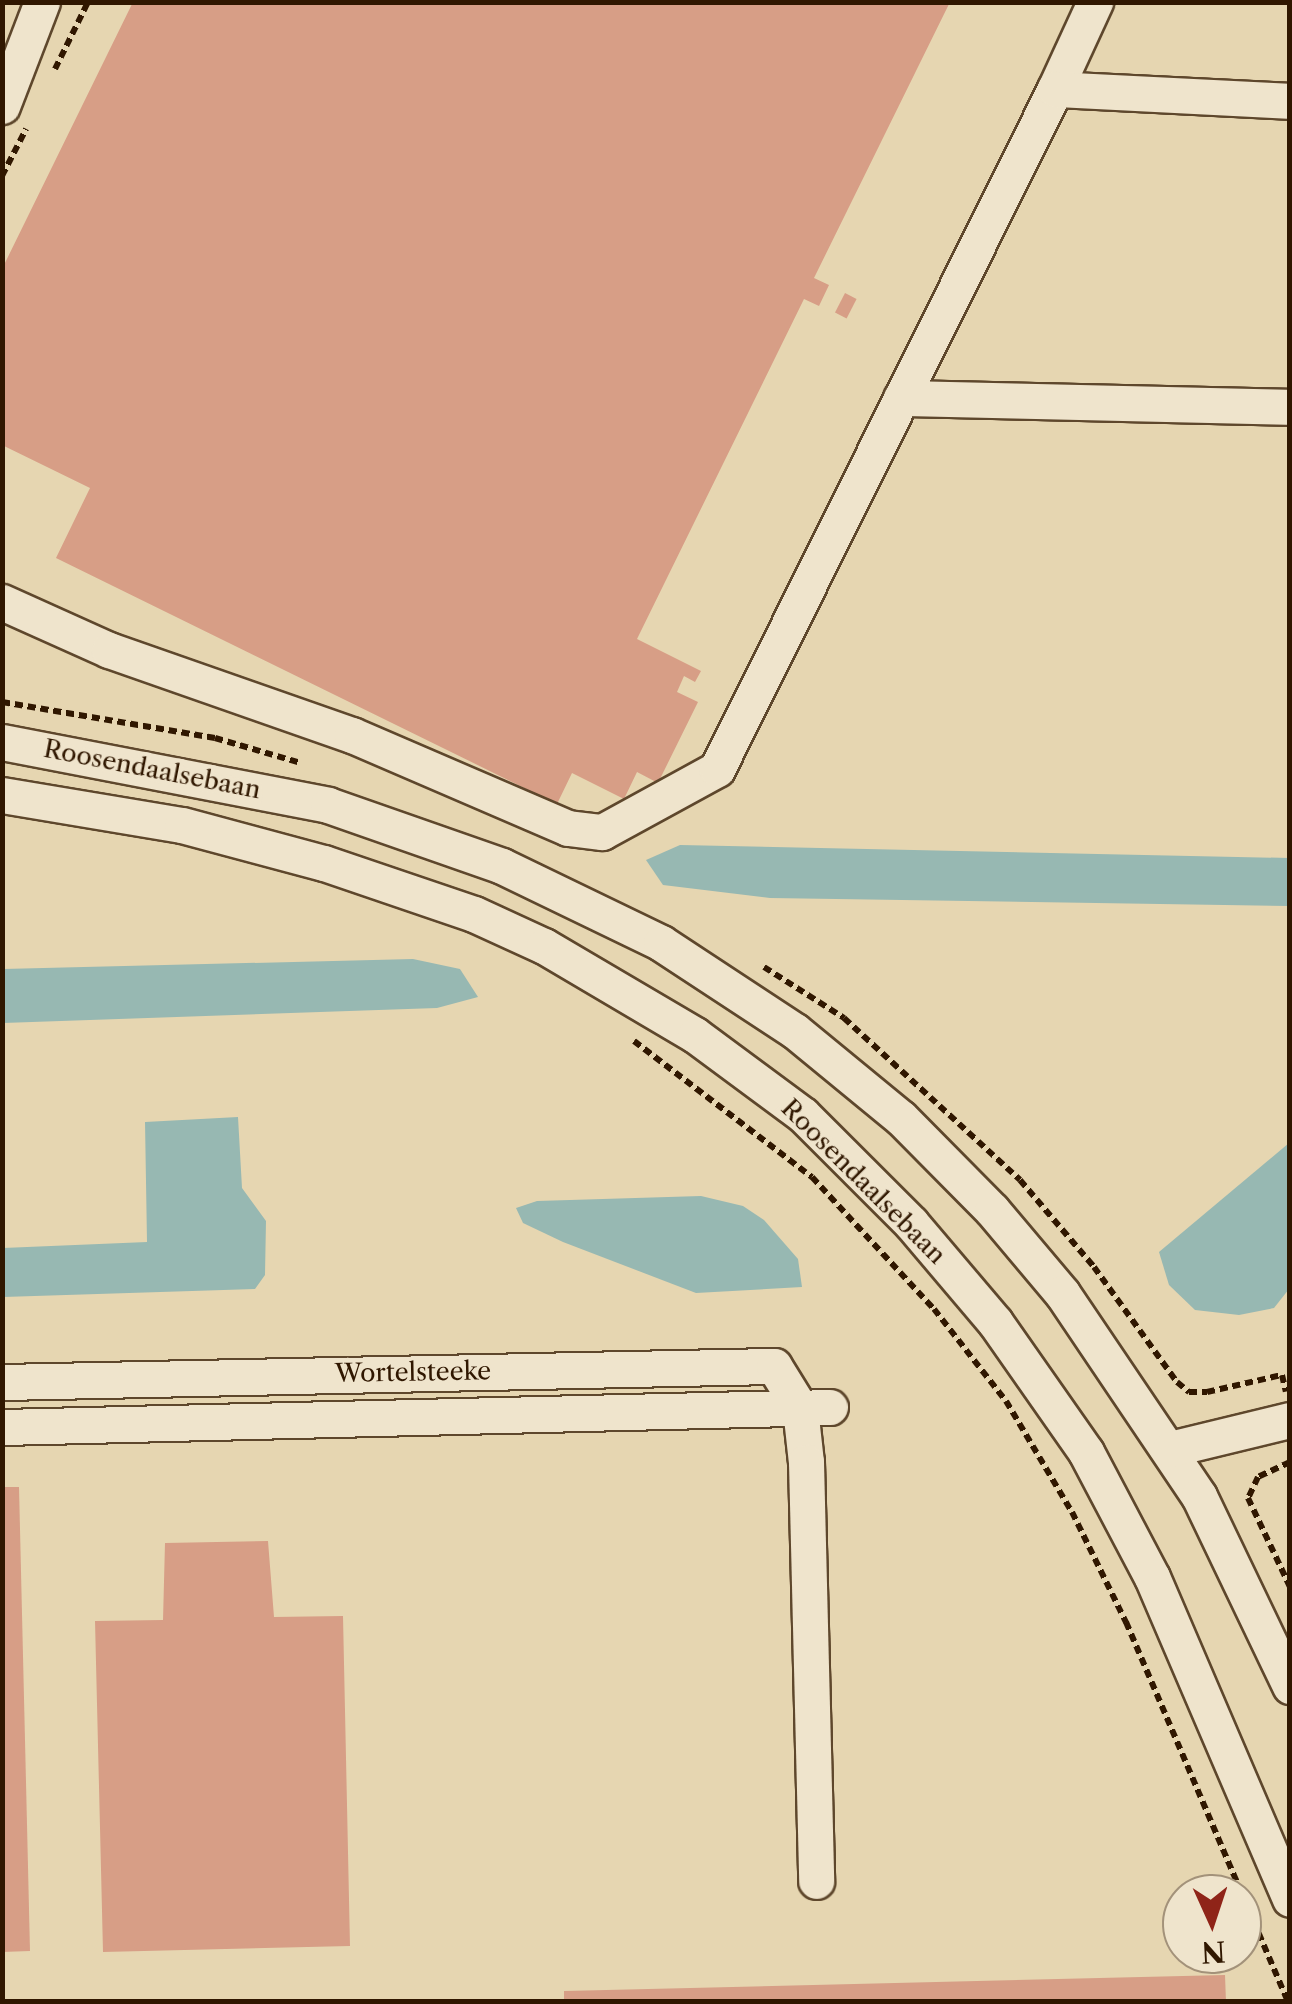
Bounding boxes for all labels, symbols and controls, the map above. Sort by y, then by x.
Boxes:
street label: Roosendaalsebaan [41,734,263,806]
street label: Roosendaalsebaan [775,1094,951,1270]
street label: Wortelsteeke [335,1357,491,1389]
north arrow [1162,1874,1262,1974]
text: N [1200,1934,1227,1970]

